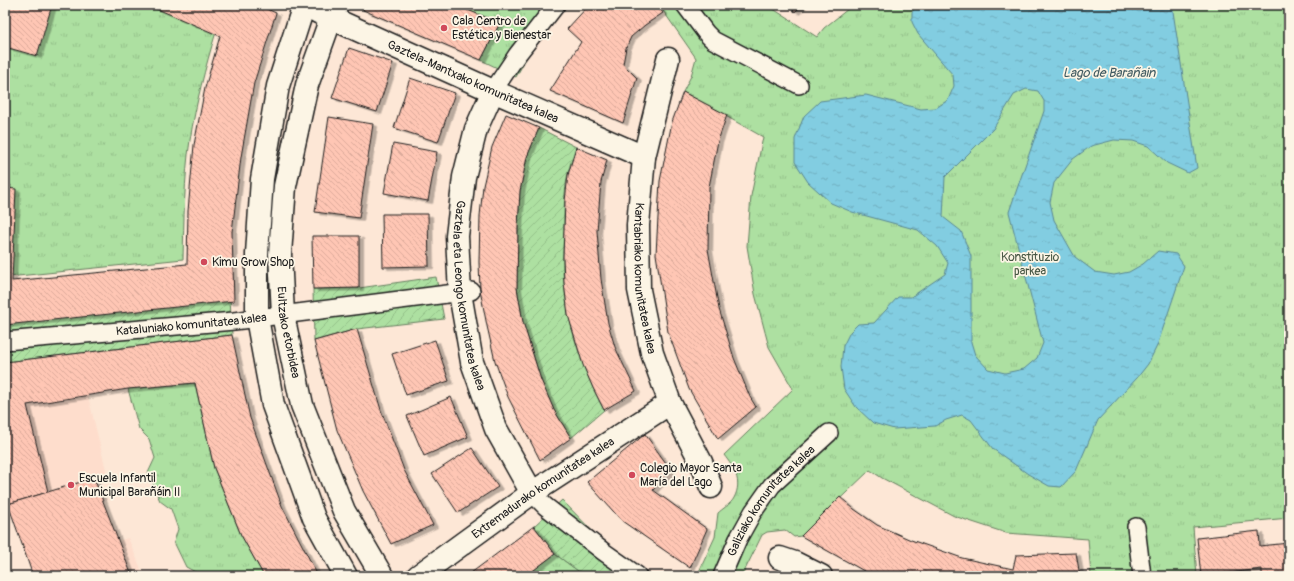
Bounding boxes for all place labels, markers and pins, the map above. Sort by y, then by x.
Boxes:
place label: Cala Centro de Estética y Bienestar [452,14,552,43]
marker: Cala Centro de Estética y Bienestar [439,23,449,33]
place label: Kimu Grow Shop [212,255,295,270]
marker: Kimu Grow Shop [199,257,209,267]
place label: Colegio Mayor Santa María del Lago [640,461,742,490]
marker: Colegio Mayor Santa María del Lago [627,470,637,480]
place label: Escuela Infantil Municipal Barañáin II [79,471,180,500]
marker: Escuela Infantil Municipal Barañáin II [66,480,76,490]

